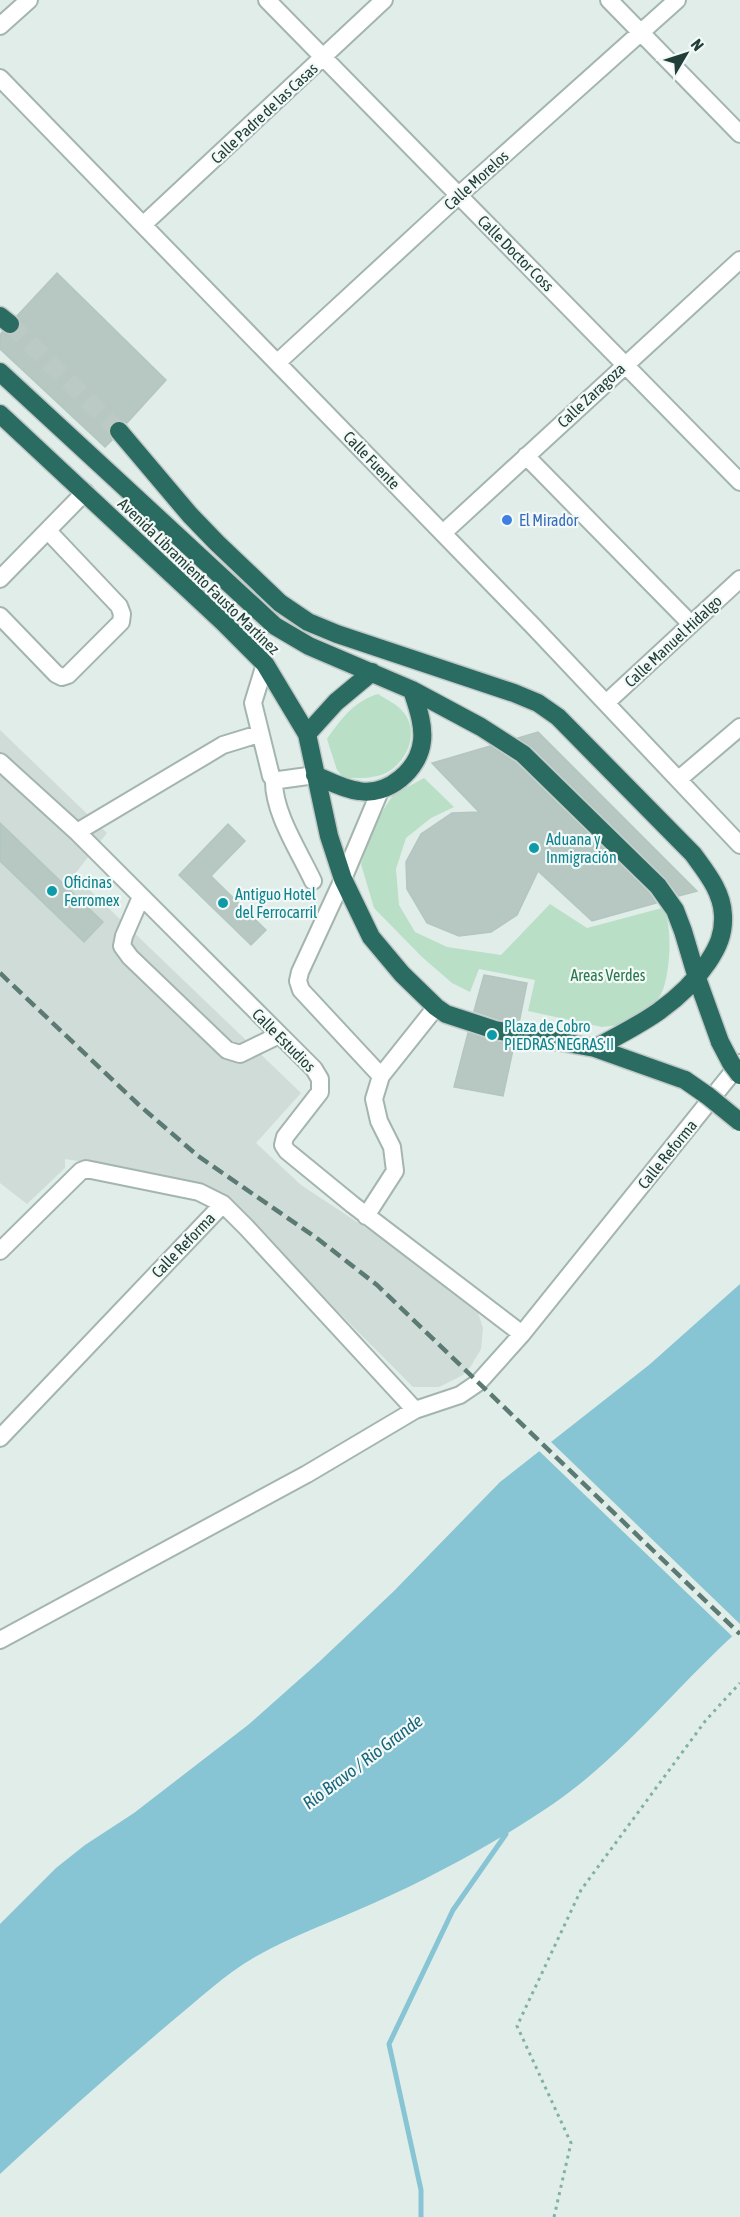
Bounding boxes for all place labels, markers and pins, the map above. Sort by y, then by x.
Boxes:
place label: El Mirador [519,511,579,529]
marker: El Mirador [500,513,514,527]
place label: Aduana y Inmigración [546,830,617,867]
marker: Aduana y Inmigración [527,841,541,855]
place label: Oficinas Ferromex [64,873,120,909]
marker: Oficinas Ferromex [45,884,59,898]
place label: Antiguo Hotel del Ferrocarril [235,885,318,921]
marker: Antiguo Hotel del Ferrocarril [216,896,230,910]
place label: Plaza de Cobro PIEDRAS NEGRAS II [504,1017,614,1053]
marker: Plaza de Cobro PIEDRAS NEGRAS II [485,1028,499,1042]

